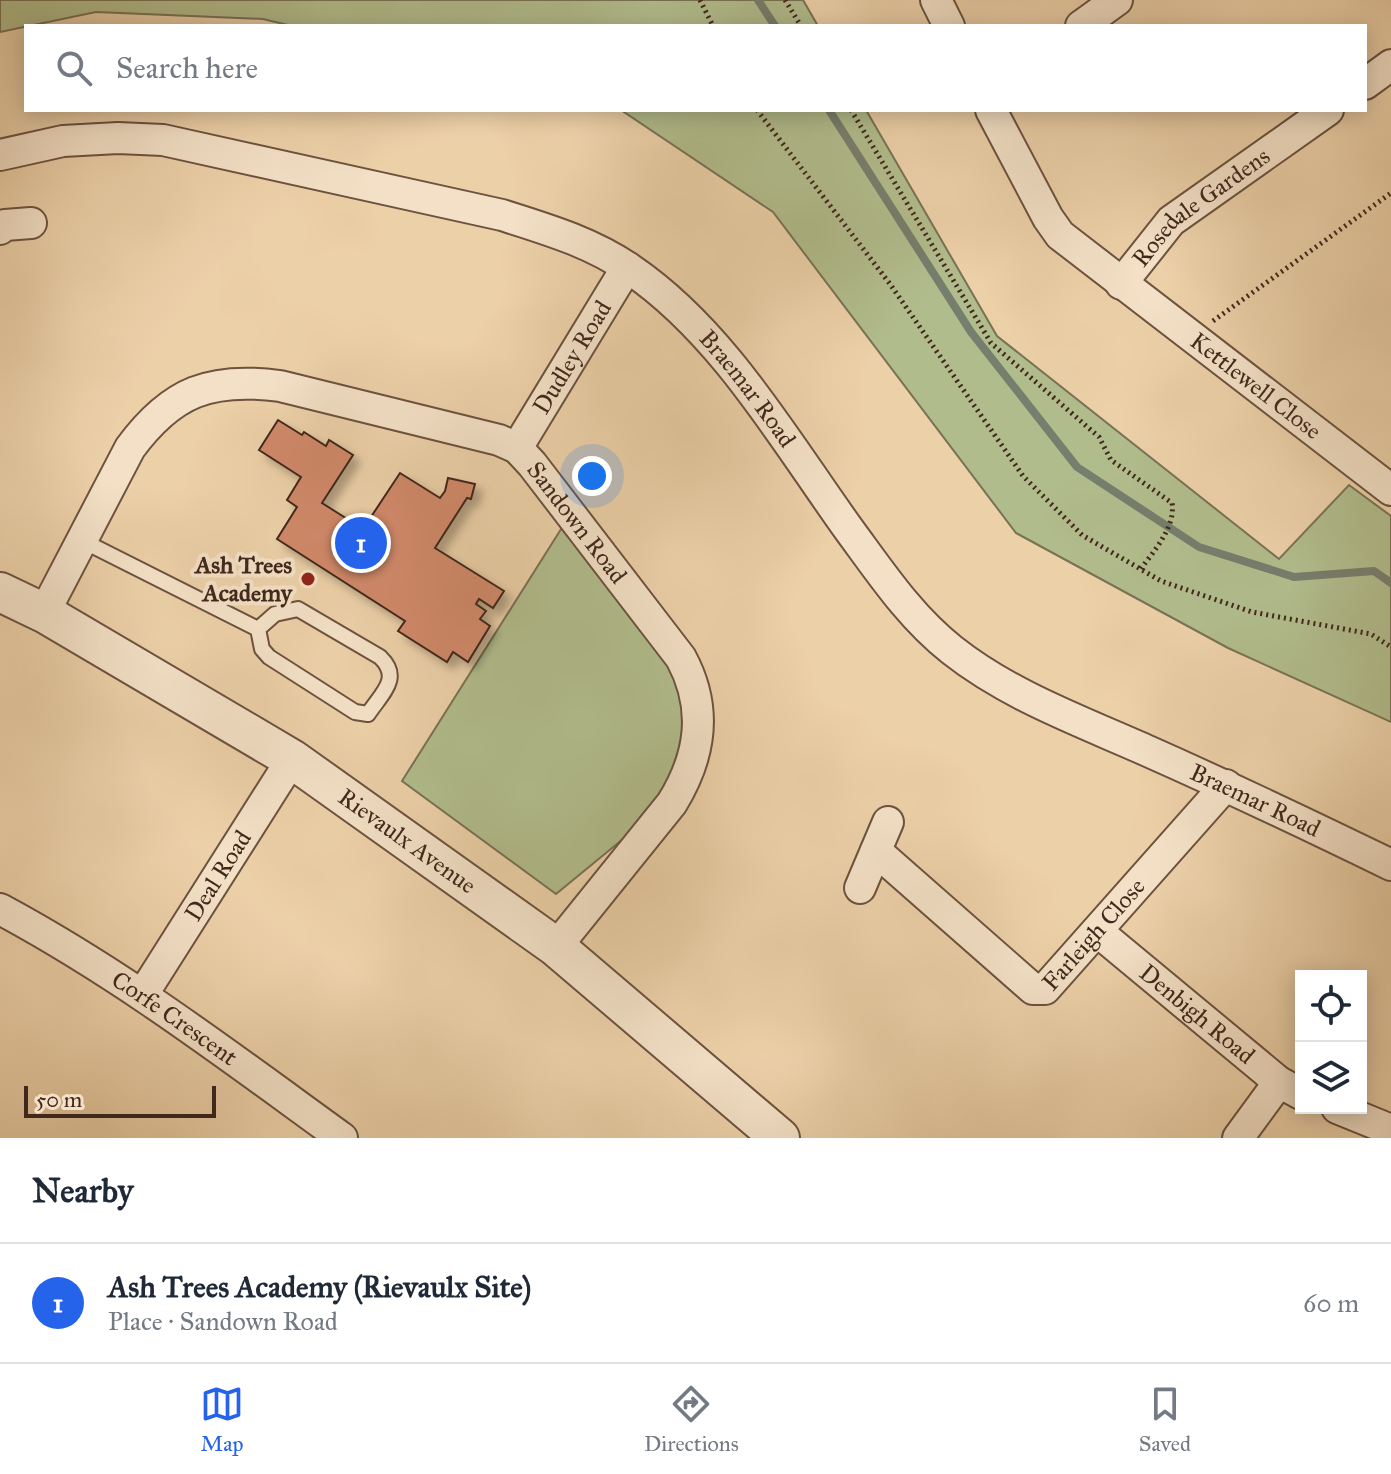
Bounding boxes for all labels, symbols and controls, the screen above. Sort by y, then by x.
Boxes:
search box [24,24,1367,112]
icon: search [52,46,96,90]
text: Search here [116,50,258,86]
street label: Rosedale Gardens [1125,141,1276,273]
street label: Dudley Road [526,295,618,420]
street label: Braemar Road [693,324,802,453]
street label: Kettlewell Close [1184,326,1327,446]
street label: Sandown Road [521,455,633,590]
your location [572,456,612,496]
pin: 1 [335,513,387,573]
place label: Ash Trees Academy [193,550,294,608]
marker: Ash Trees Academy [299,570,317,588]
street label: Braemar Road [1185,757,1325,844]
street label: Rievaulx Avenue [332,782,482,900]
street label: Deal Road [178,825,258,927]
street label: Farleigh Close [1036,872,1151,997]
street label: Denbigh Road [1133,957,1261,1071]
street label: Corfe Crescent [106,964,244,1072]
map controls [1295,970,1367,1114]
button: locate [1295,970,1367,1042]
button: layers [1295,1042,1367,1114]
scale bar [24,1082,216,1118]
text: 50 m [36,1086,82,1113]
text: Nearby [32,1170,134,1211]
text: Ash Trees Academy (Rievaulx Site) [108,1269,531,1305]
text: 1 [53,1287,63,1319]
text: 60 m [1303,1287,1359,1319]
text: Place · Sandown Road [108,1305,338,1337]
tab: Map [200,1382,244,1457]
tab: Directions [644,1382,739,1457]
tab: Saved [1139,1382,1191,1457]

